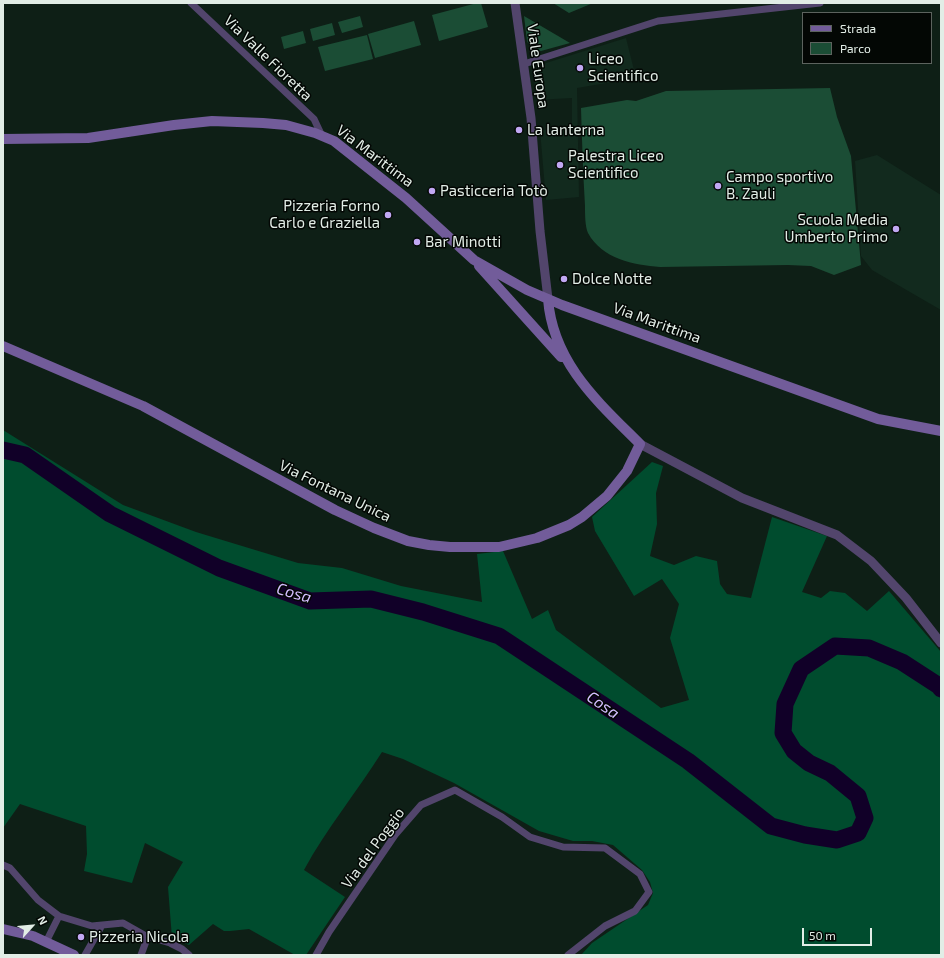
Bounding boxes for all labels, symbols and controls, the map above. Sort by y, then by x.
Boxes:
street label: Via Valle Fioretta [220,11,316,105]
legend [802,12,932,64]
text: Strada [840,21,876,35]
street label: Viale Europa [523,23,553,109]
text: Parco [840,41,871,55]
place label: Liceo Scientifico [588,50,658,85]
marker: Liceo Scientifico [575,63,585,73]
street label: Via Marittima [333,121,417,191]
place label: La lanterna [527,121,604,139]
marker: La lanterna [514,125,524,135]
place label: Palestra Liceo Scientifico [568,147,664,182]
marker: Palestra Liceo Scientifico [555,160,565,170]
place label: Campo sportivo B. Zauli [726,168,833,203]
marker: Campo sportivo B. Zauli [713,181,723,191]
place label: Pasticceria Totò [440,182,548,200]
marker: Pasticceria Totò [427,186,437,196]
place label: Pizzeria Forno Carlo e Graziella [269,197,380,232]
marker: Pizzeria Forno Carlo e Graziella [383,210,393,220]
place label: Scuola Media Umberto Primo [784,211,888,246]
marker: Scuola Media Umberto Primo [891,224,901,234]
place label: Bar Minotti [425,233,501,251]
marker: Bar Minotti [412,237,422,247]
place label: Dolce Notte [572,270,652,288]
marker: Dolce Notte [559,274,569,284]
street label: Via Marittima [611,299,703,347]
street label: Via Fontana Unica [276,456,394,526]
water label: Cosa [274,579,314,607]
water label: Cosa [583,687,623,723]
street label: Via del Poggio [338,804,408,892]
north arrow [12,906,52,946]
text: N [36,914,51,927]
scale bar [804,920,874,946]
place label: Pizzeria Nicola [89,928,189,946]
text: 50 m [809,928,836,942]
marker: Pizzeria Nicola [76,932,86,942]

